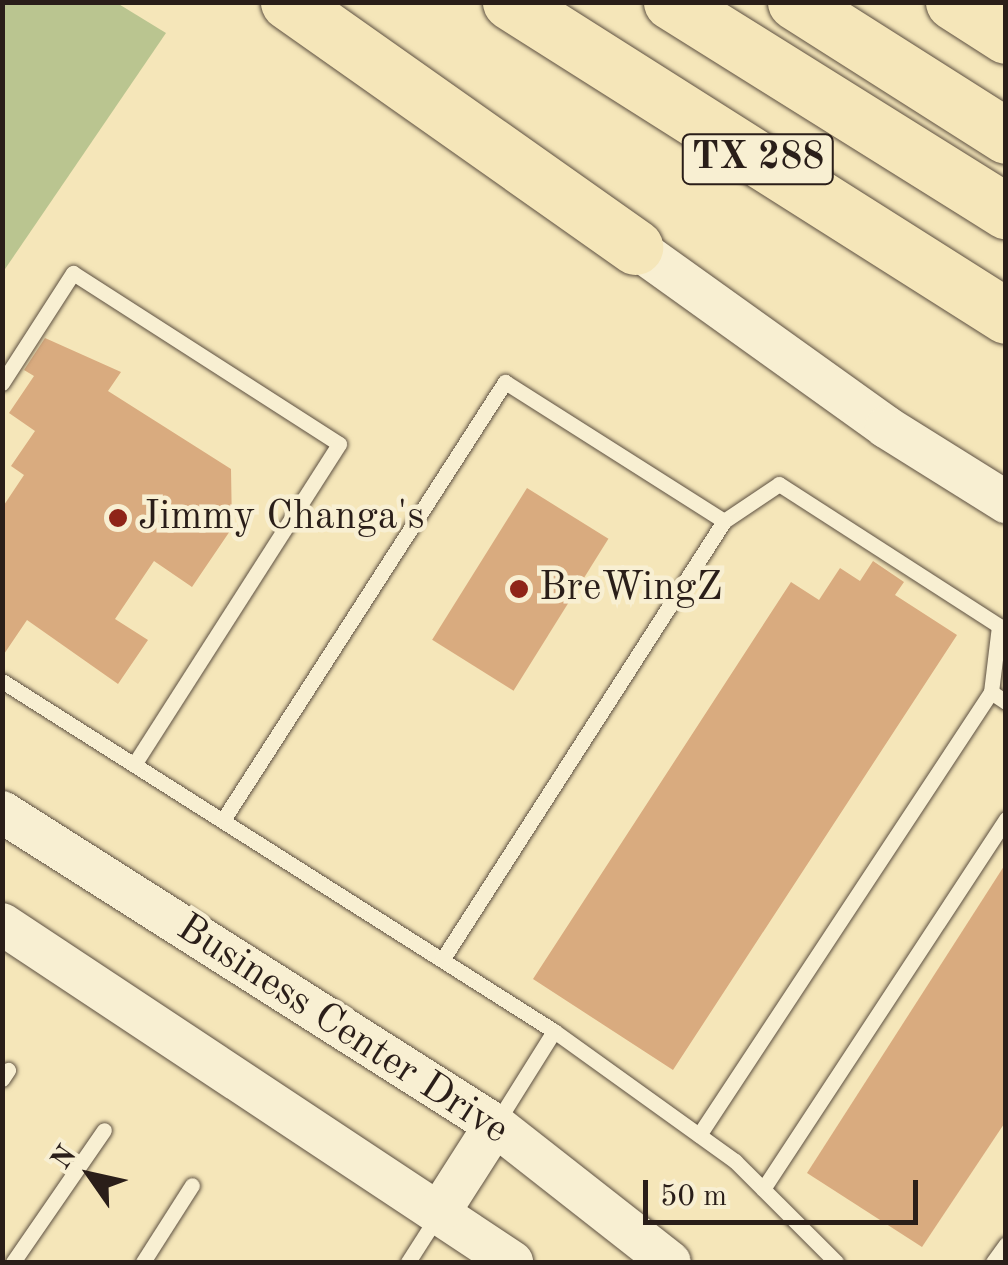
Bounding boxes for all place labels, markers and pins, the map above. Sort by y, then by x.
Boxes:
place label: Jimmy Changa's [138,494,425,542]
marker: Jimmy Changa's [107,507,129,529]
place label: BreWingZ [539,565,722,613]
marker: BreWingZ [508,578,530,600]

